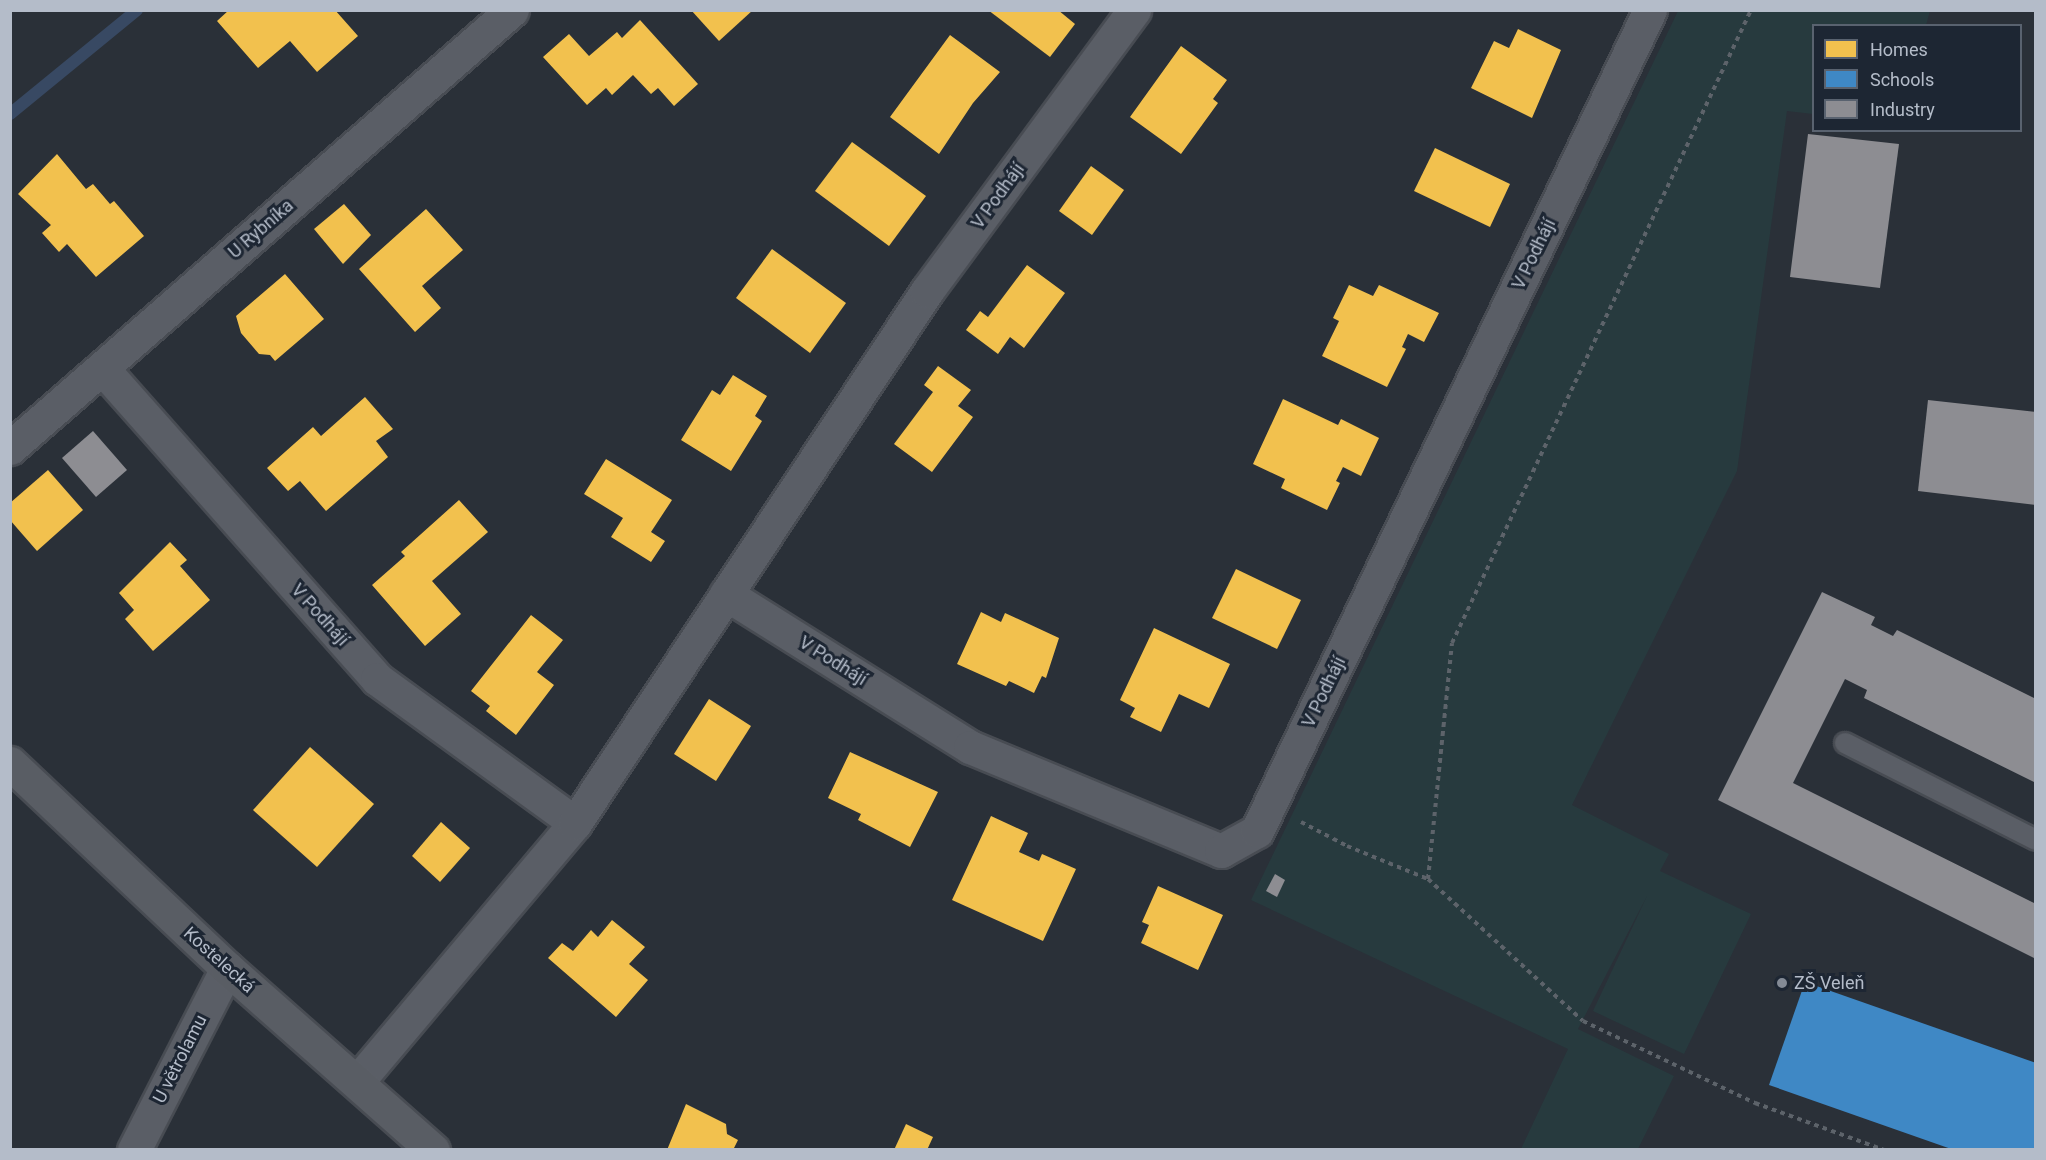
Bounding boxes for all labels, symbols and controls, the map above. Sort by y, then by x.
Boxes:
legend [1812,24,2022,132]
text: Homes [1870,39,1928,60]
text: Schools [1870,69,1934,90]
text: Industry [1870,99,1935,120]
street label: V Podhájí [967,159,1029,233]
street label: U Rybníka [224,195,298,263]
street label: V Podhájí [1508,215,1560,293]
street label: V Podhájí [287,580,353,650]
street label: V Podhájí [795,632,871,690]
street label: V Podhájí [1298,653,1350,731]
street label: Kostelecká [179,922,259,998]
place label: ZŠ Veleň [1794,972,1864,994]
marker: ZŠ Veleň [1775,976,1789,990]
street label: U větrolamu [149,1011,211,1107]

